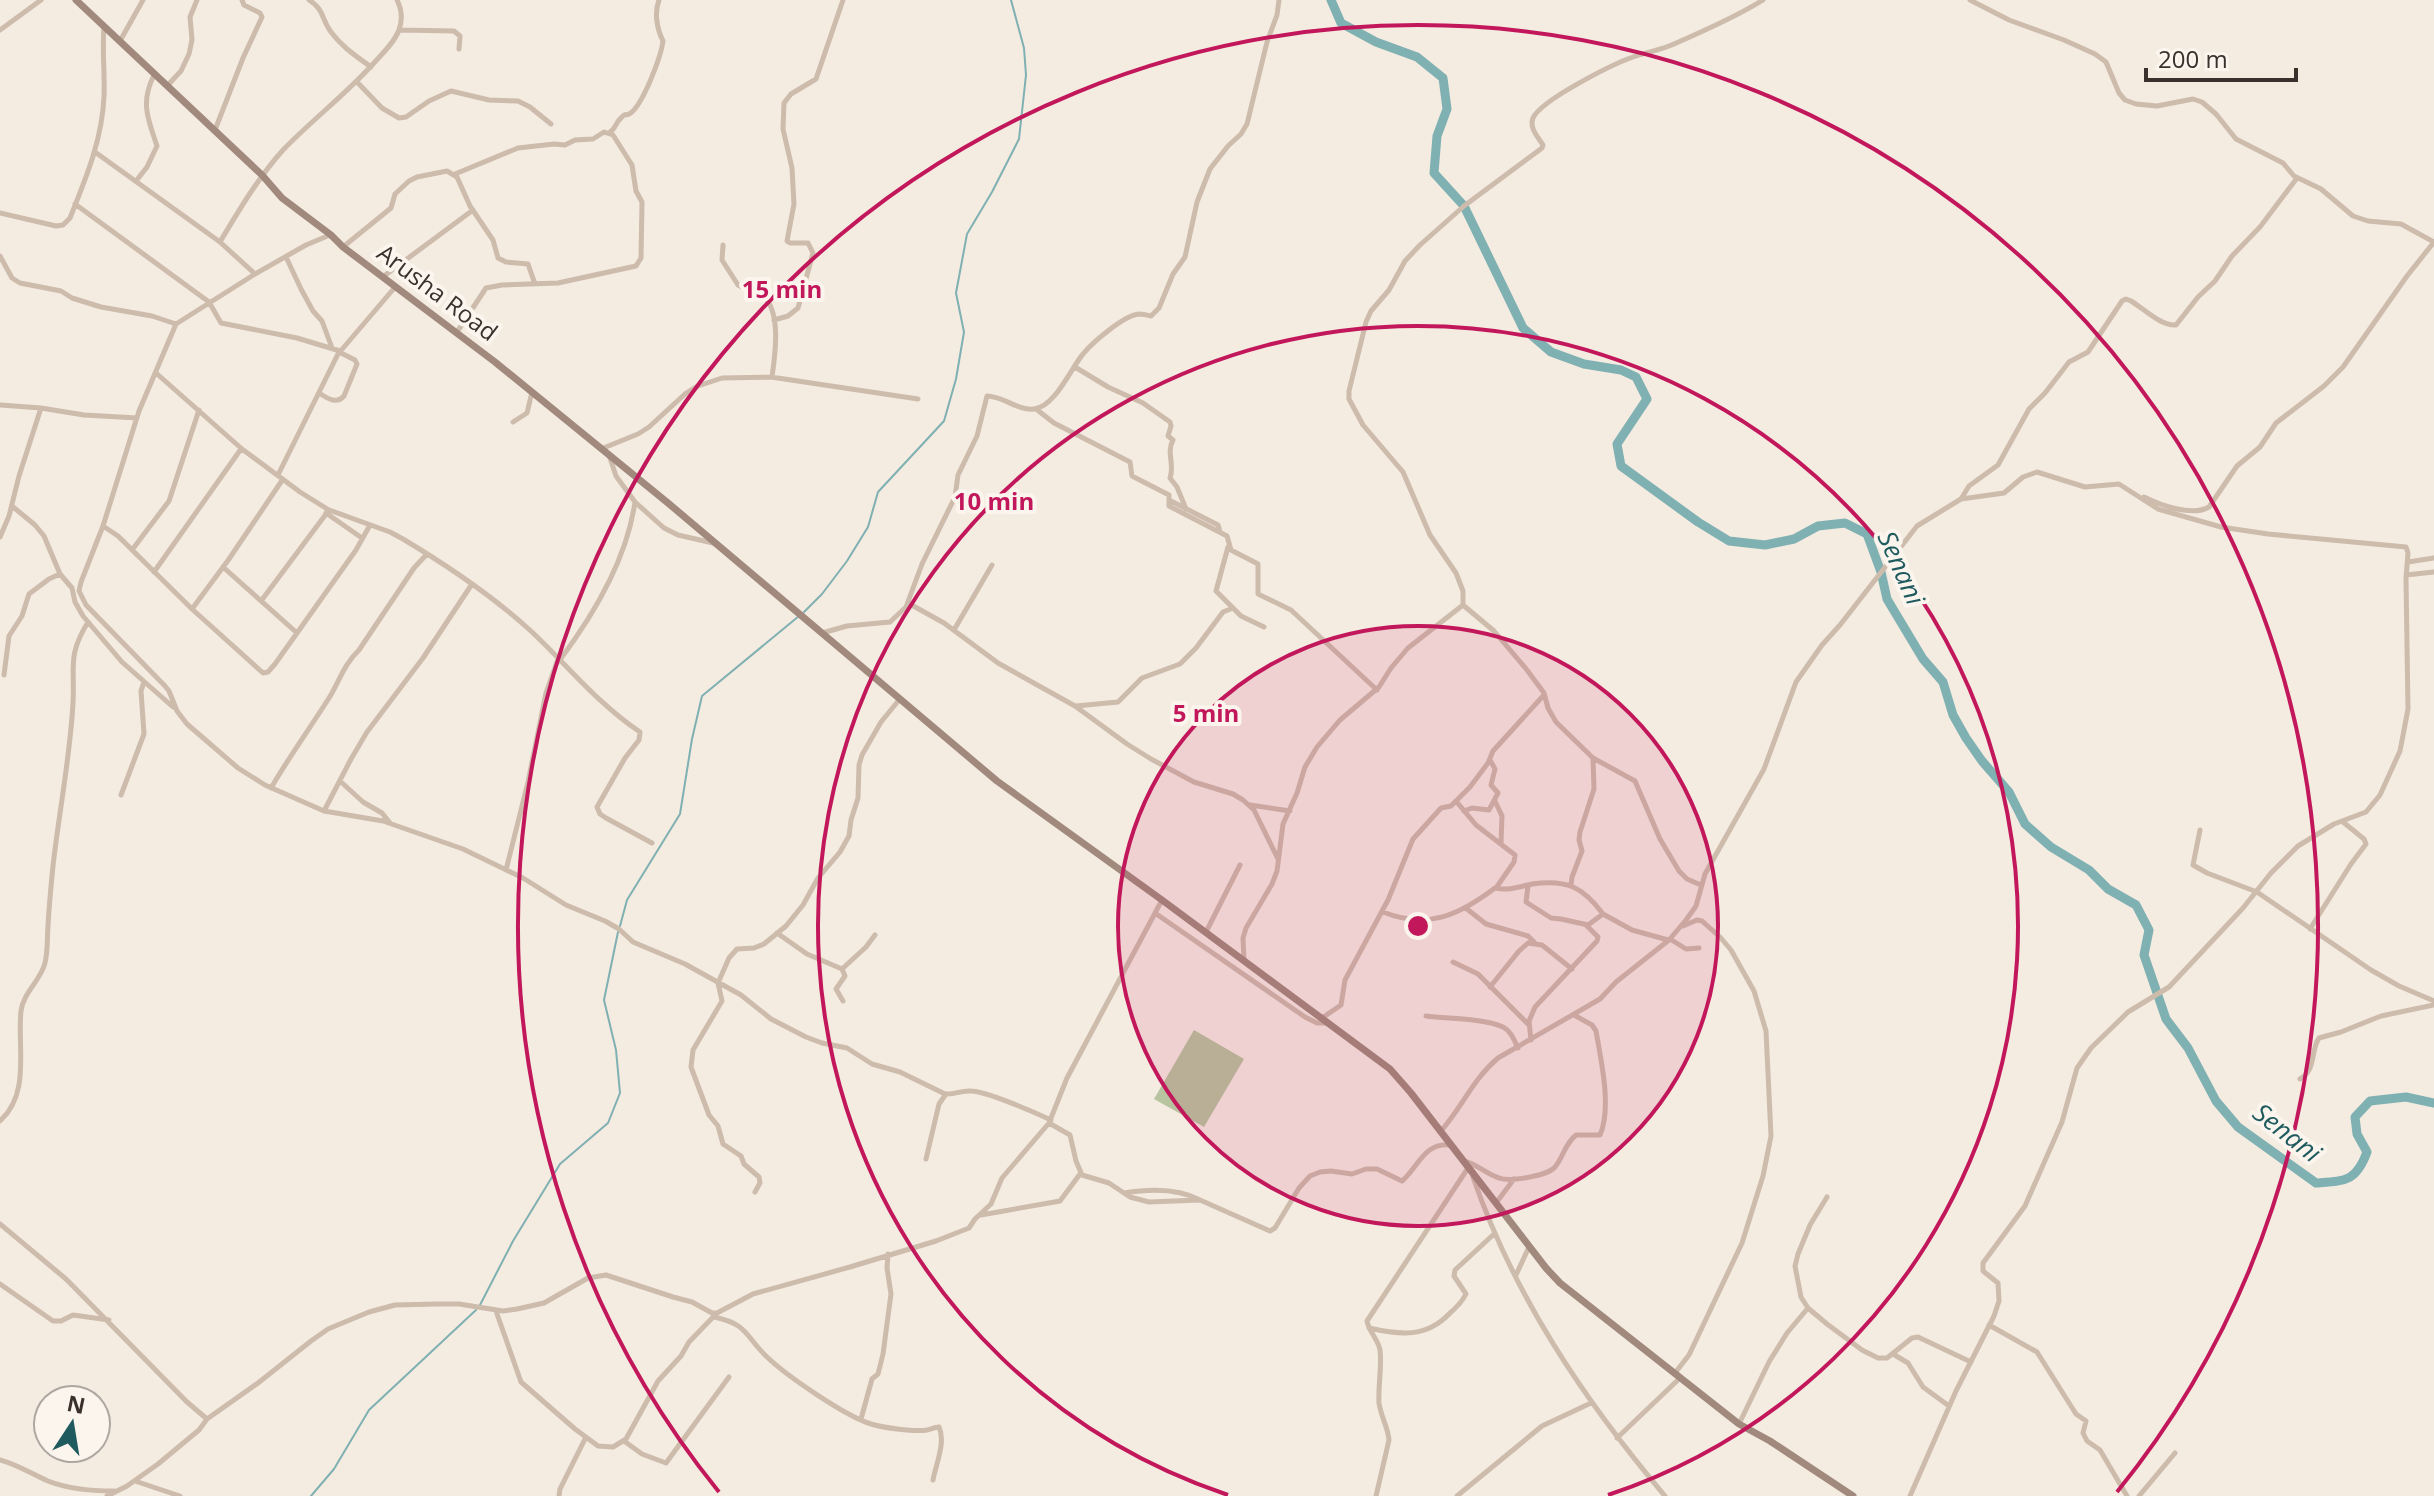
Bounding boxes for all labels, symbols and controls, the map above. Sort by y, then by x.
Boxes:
scale bar [2146,32,2296,82]
text: 200 m [2158,42,2228,75]
street label: Arusha Road [371,236,505,348]
text: 15 min [742,272,822,305]
text: 10 min [954,484,1034,517]
water label: Senani [1870,525,1934,611]
text: 5 min [1173,696,1239,729]
centre of rings [1404,912,1432,940]
water label: Senani [2246,1094,2329,1170]
north arrow [32,1384,112,1464]
text: N [64,1387,88,1420]

